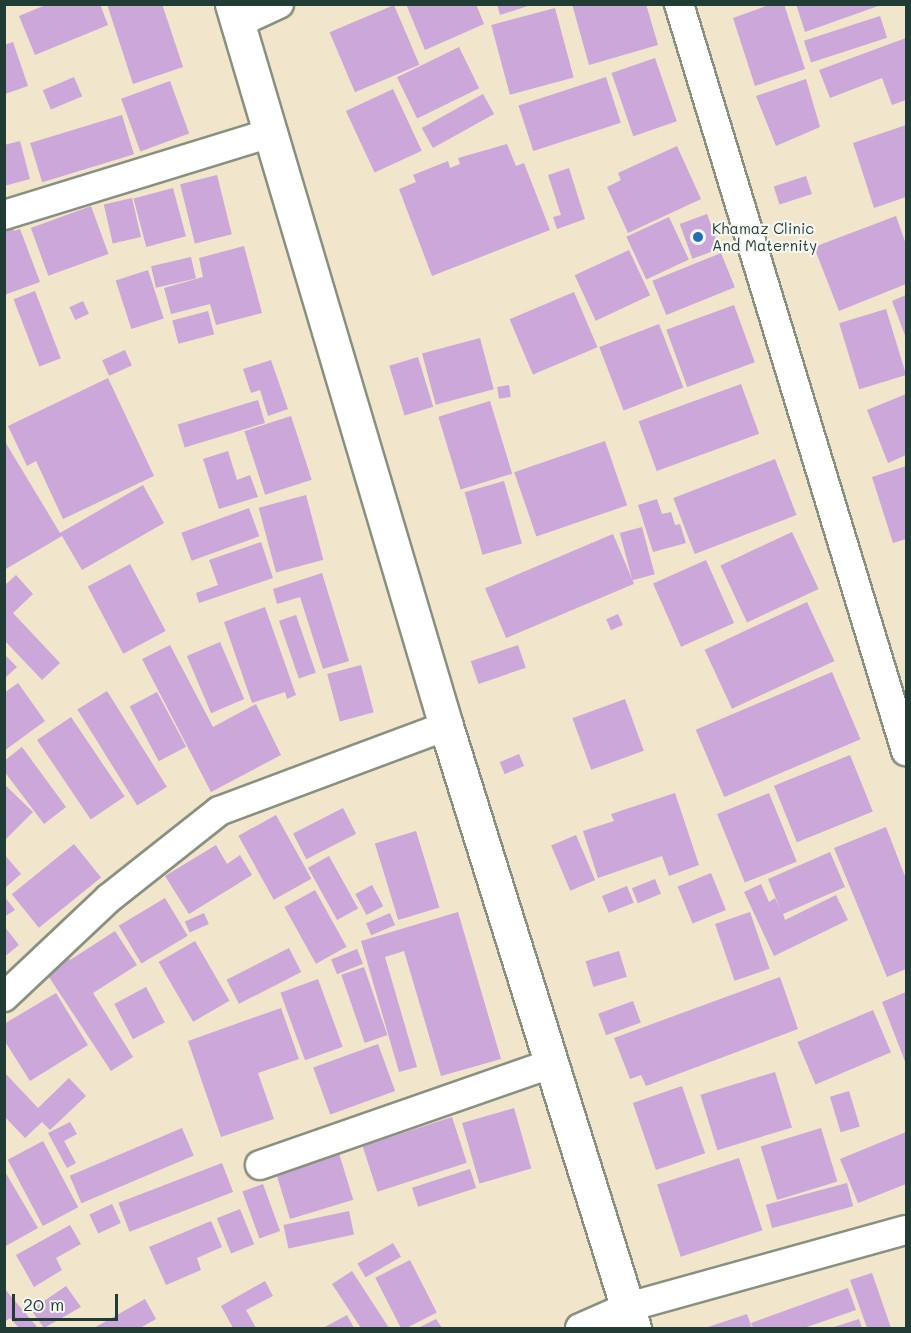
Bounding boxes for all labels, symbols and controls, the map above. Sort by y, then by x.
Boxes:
place label: Khamaz Clinic And Maternity [712,219,817,254]
marker: Khamaz Clinic And Maternity [689,228,707,246]
scale bar [15,1282,122,1320]
text: 20 m [23,1292,64,1316]

